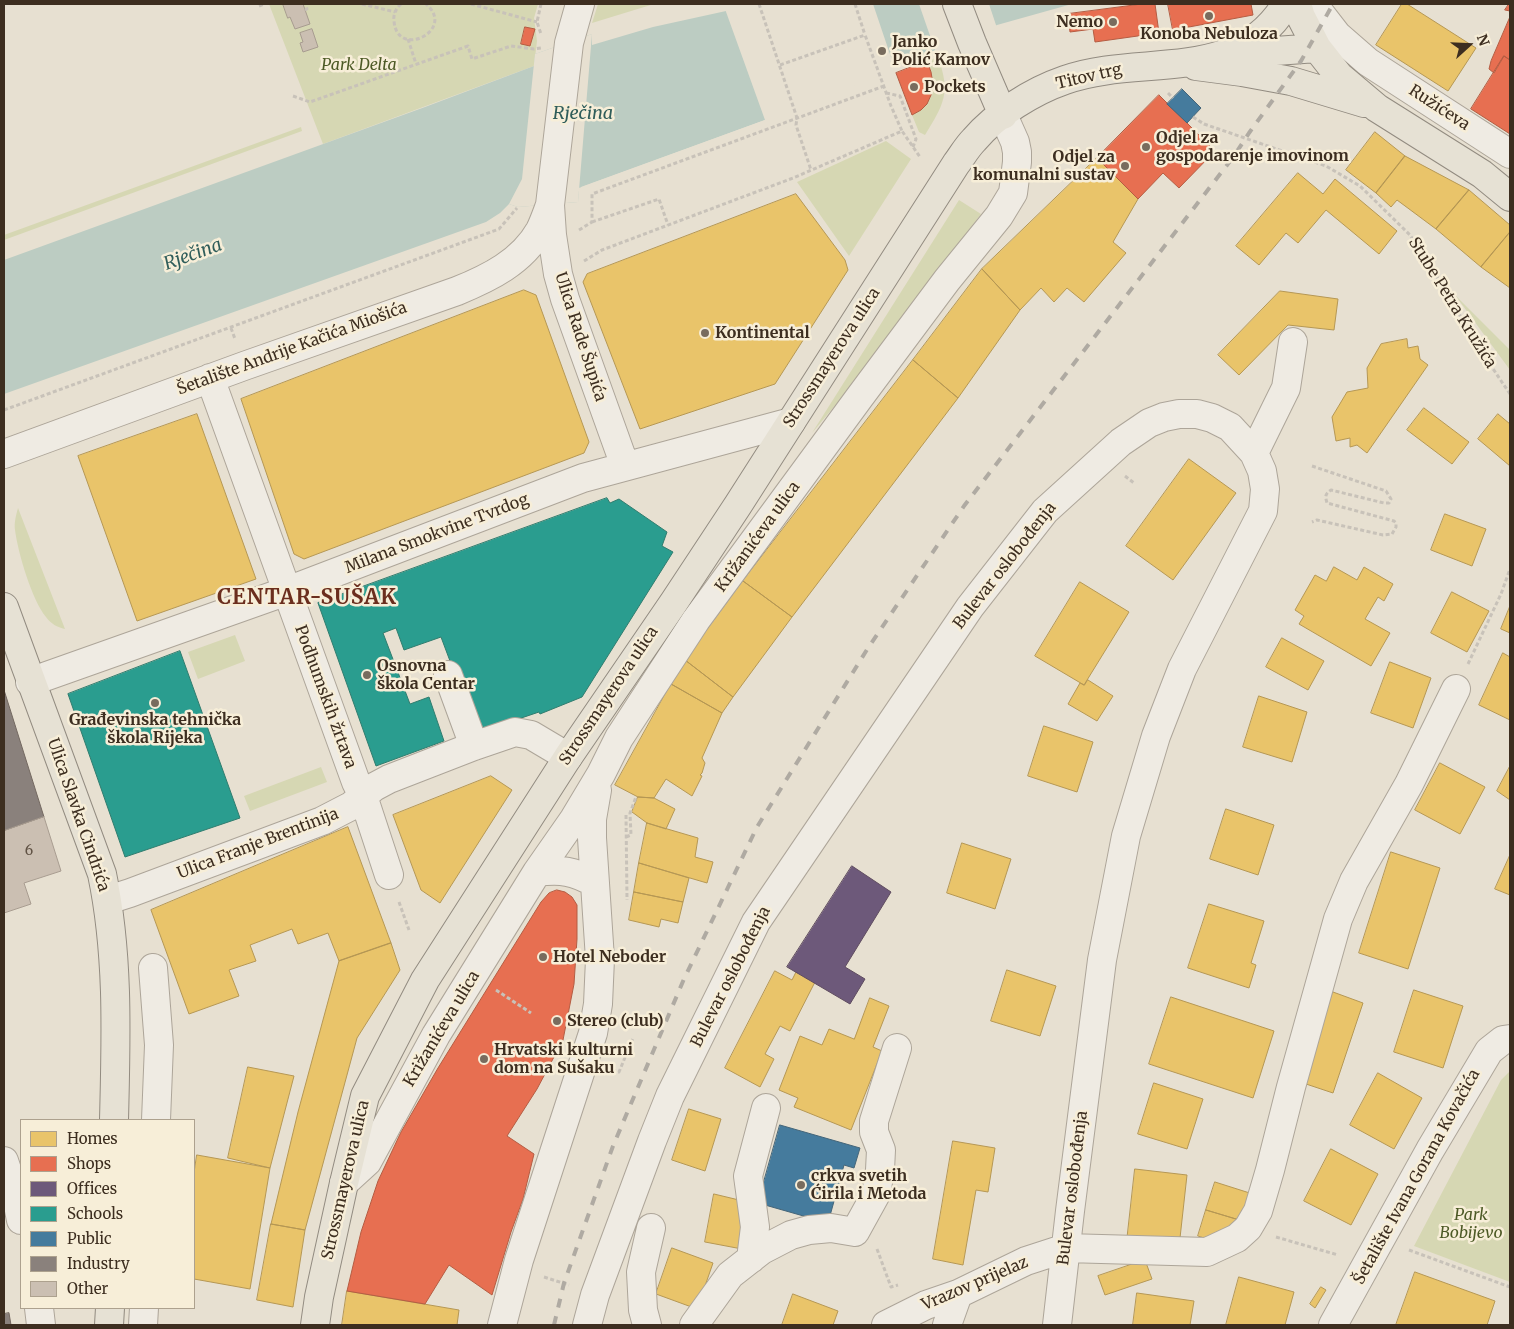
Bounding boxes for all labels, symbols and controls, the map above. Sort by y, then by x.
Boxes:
marker: Konoba Nebuloza [1203,10,1215,22]
place label: Nemo [1056,12,1103,32]
marker: Nemo [1107,16,1119,28]
north arrow [1444,20,1494,70]
place label: Konoba Nebuloza [1140,24,1278,44]
place label: Janko Polić Kamov [892,32,990,70]
text: N [1473,32,1493,48]
marker: Janko Polić Kamov [876,45,888,57]
park label: Park Delta [321,55,397,75]
street label: Titov trg [1054,60,1124,94]
place label: Pockets [924,77,986,97]
marker: Pockets [908,81,920,93]
street label: Ružićeva [1405,81,1473,135]
water label: Rječina [553,103,613,125]
place label: Odjel za gospodarenje imovinom [1156,128,1349,166]
marker: Odjel za gospodarenje imovinom [1140,141,1152,153]
place label: Odjel za komunalni sustav [973,147,1115,185]
marker: Odjel za komunalni sustav [1119,160,1131,172]
street label: Stube Petra Kružića [1404,234,1500,372]
water label: Rječina [161,235,225,275]
street label: Ulica Rade Šupića [550,270,610,404]
street label: Strossmayerova ulica [780,284,884,432]
street label: Šetalište Andrije Kačića Miošića [174,298,410,400]
place label: Kontinental [715,323,810,343]
marker: Kontinental [699,327,711,339]
street label: Križanićeva ulica [712,478,804,596]
street label: Milana Smokvine Tvrdog [342,490,532,578]
street label: Bulevar oslobođenja [950,499,1060,633]
district label: CENTAR-SUŠAK [216,585,398,611]
street label: Podhumskih žrtava [290,623,360,771]
street label: Strossmayerova ulica [555,623,663,769]
place label: Osnovna škola Centar [377,656,475,694]
marker: Osnovna škola Centar [361,669,373,681]
marker: Građevinska tehnička škola Rijeka [149,697,161,709]
place label: Građevinska tehnička škola Rijeka [69,710,241,748]
street label: Ulica Slavka Cindrića [43,736,113,894]
street label: Ulica Franje Brentinija [175,804,341,884]
house number: 6 [25,843,33,859]
street label: Bulevar oslobođenja [687,903,775,1051]
place label: Hotel Neboder [553,947,666,967]
marker: Hotel Neboder [537,951,549,963]
street label: Križanićeva ulica [400,968,484,1090]
place label: Stereo (club) [567,1011,664,1031]
marker: Stereo (club) [551,1015,563,1027]
place label: Hrvatski kulturni dom na Sušaku [494,1040,633,1078]
marker: Hrvatski kulturni dom na Sušaku [478,1053,490,1065]
street label: Šetalište Ivana Gorana Kovačića [1350,1066,1484,1288]
street label: Strossmayerova ulica [318,1098,374,1262]
street label: Bulevar oslobođenja [1054,1110,1092,1266]
legend [20,1119,195,1309]
text: Homes [67,1129,118,1148]
text: Shops [67,1154,111,1173]
place label: crkva svetih Ćirila i Metoda [811,1166,927,1204]
text: Offices [67,1179,117,1198]
marker: crkva svetih Ćirila i Metoda [795,1179,807,1191]
text: Schools [67,1204,123,1223]
park label: Park Bobijevo [1440,1205,1502,1243]
text: Public [67,1229,112,1248]
street label: Vrazov prijelaz [919,1253,1031,1315]
text: Industry [67,1254,130,1273]
text: Other [67,1279,108,1298]

